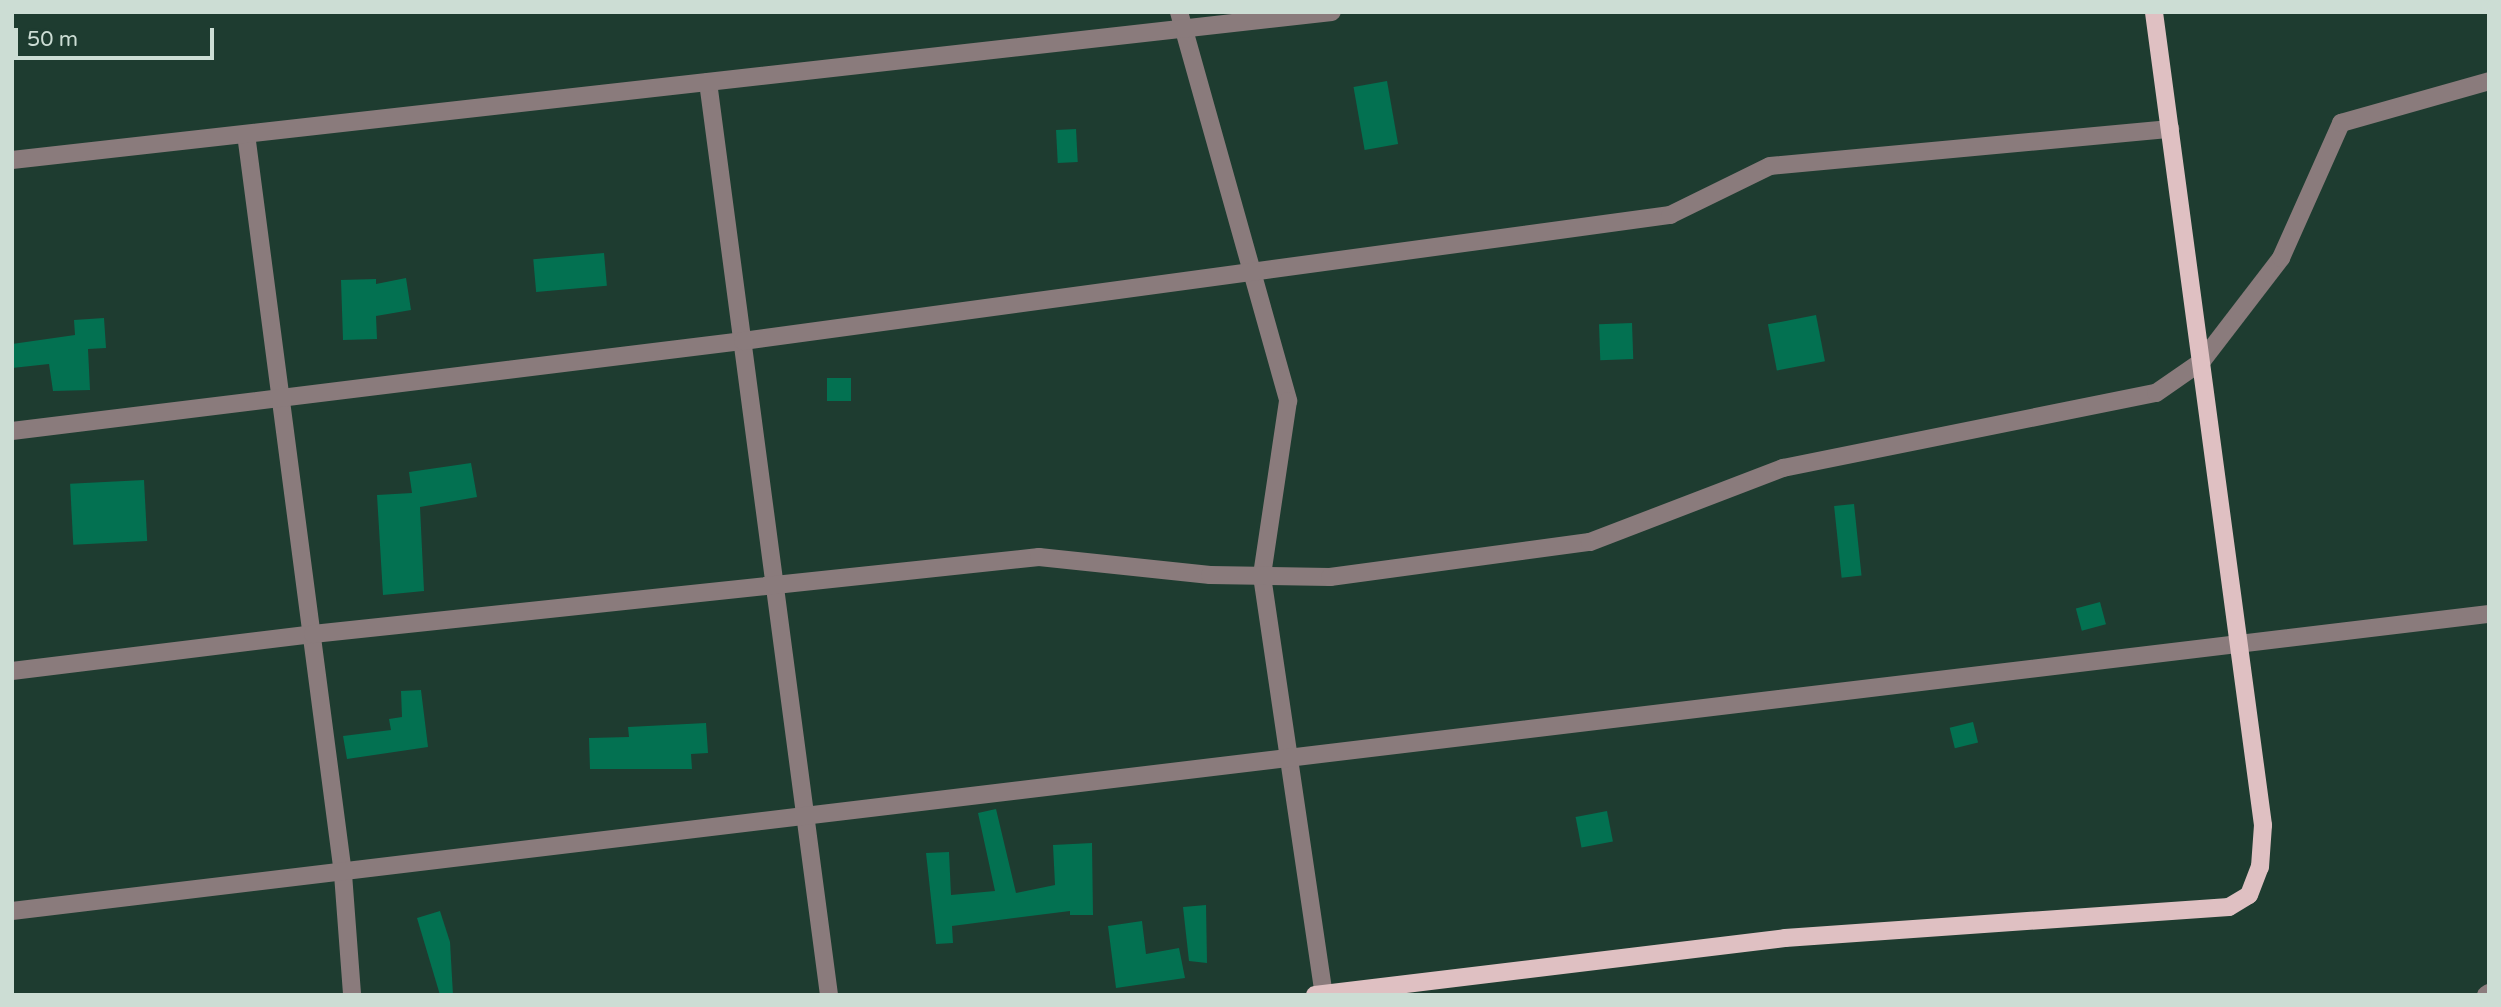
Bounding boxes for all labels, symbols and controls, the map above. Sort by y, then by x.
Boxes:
scale bar [18,14,217,58]
text: 50 m [27,27,78,52]

